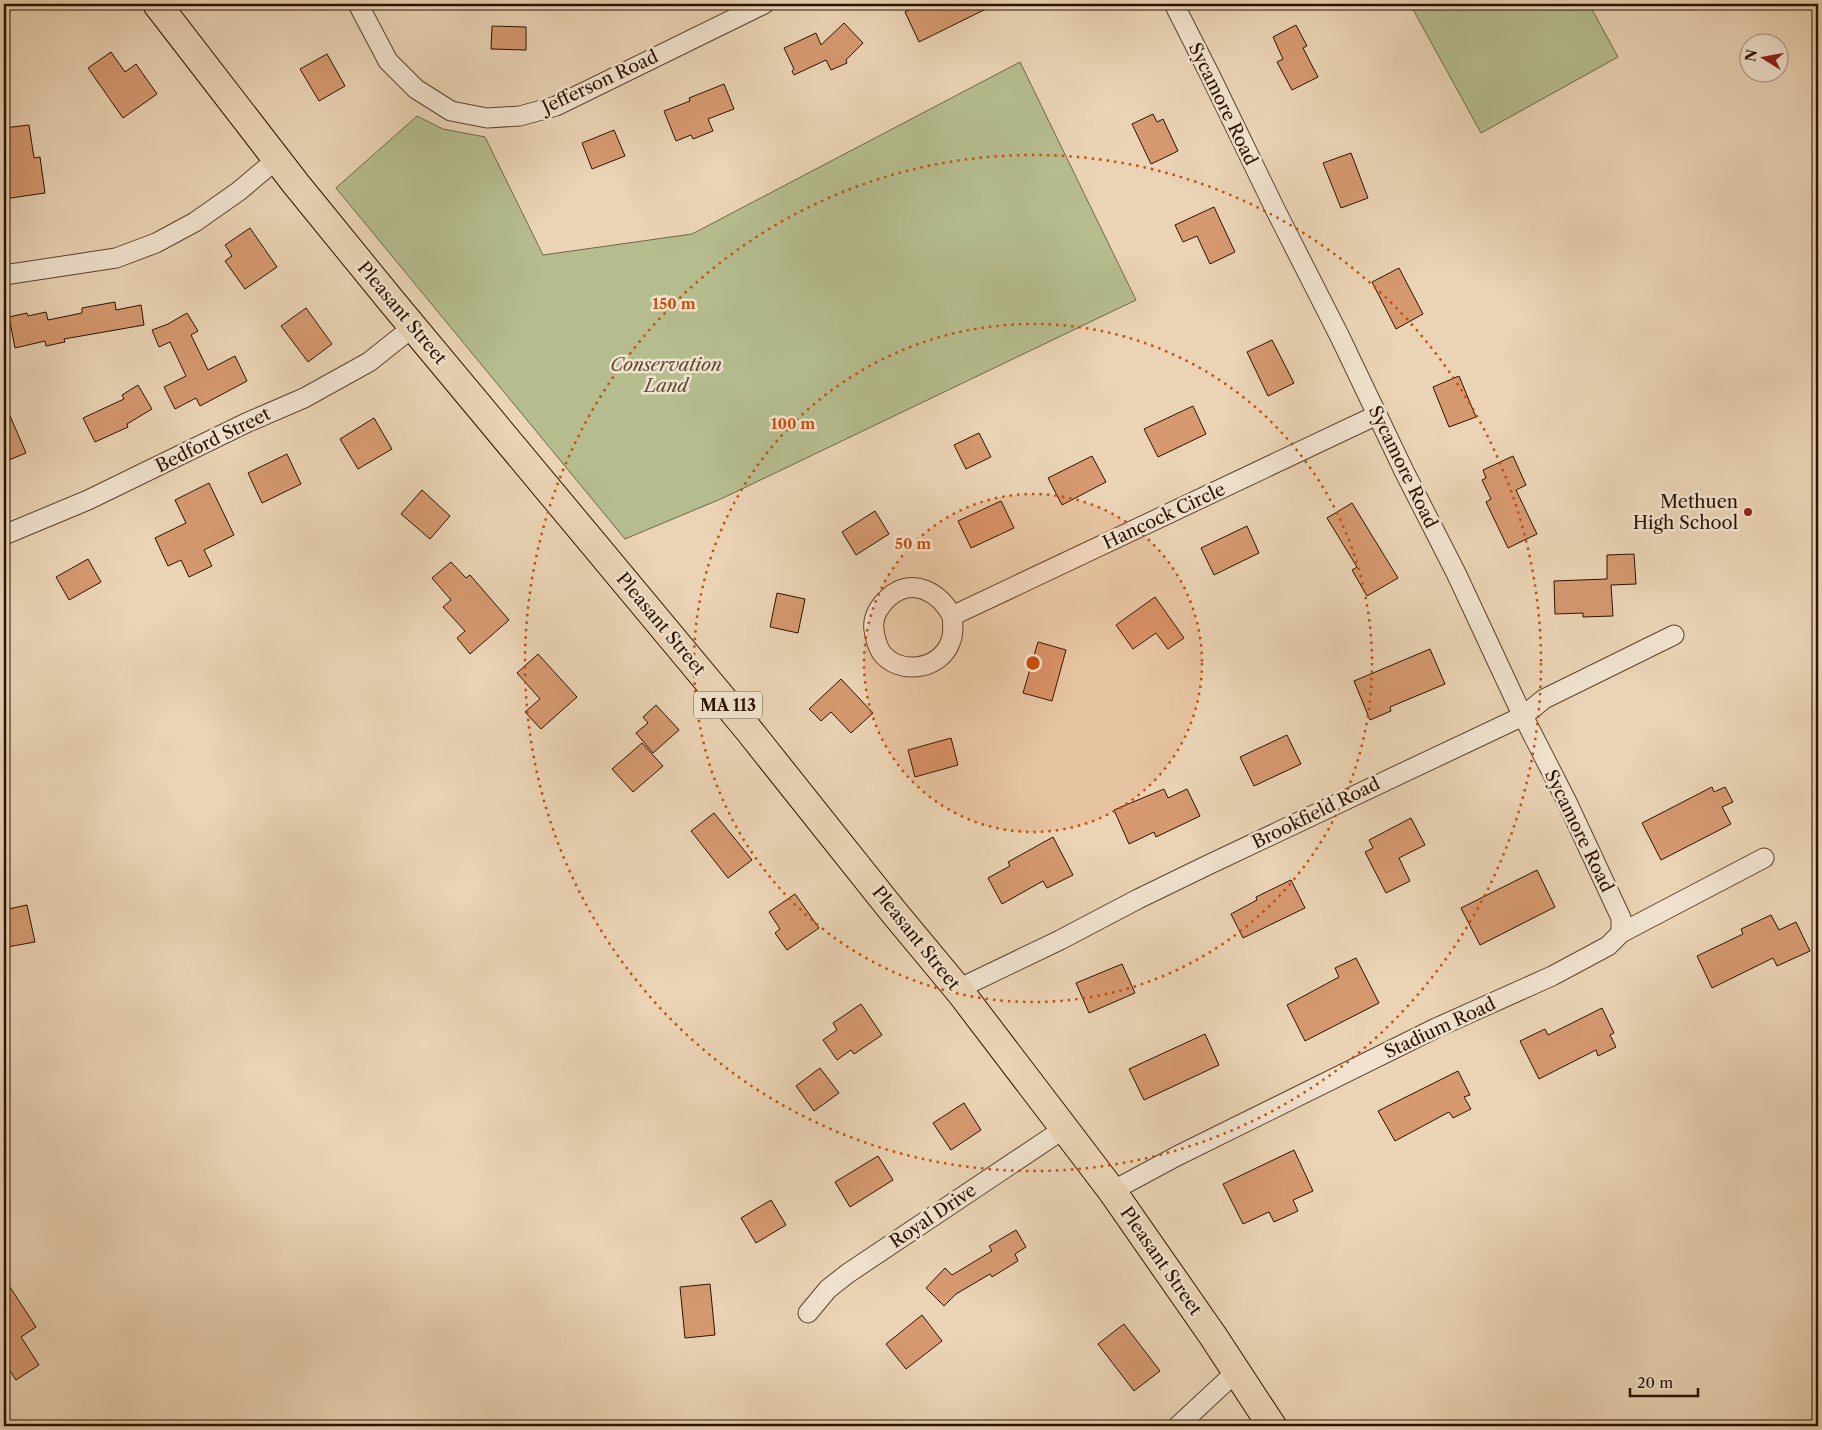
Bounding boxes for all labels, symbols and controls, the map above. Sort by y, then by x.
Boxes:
north arrow [1740,32,1790,82]
street label: Sycamore Road [1184,39,1262,169]
street label: Jefferson Road [536,45,662,120]
text: N [1741,48,1761,63]
street label: Pleasant Street [353,257,452,369]
text: 150 m [652,294,696,313]
park label: Conservation Land [610,354,722,397]
street label: Bedford Street [152,402,275,477]
street label: Sycamore Road [1364,402,1442,532]
text: 100 m [771,414,815,433]
street label: Hancock Circle [1099,478,1229,554]
place label: Methuen High School [1633,491,1738,534]
marker: Methuen High School [1742,506,1754,518]
text: 50 m [895,534,931,553]
street label: Pleasant Street [612,568,711,680]
centre of rings [1024,654,1042,672]
road number: MA 113 [694,692,762,718]
street label: Sycamore Road [1540,766,1618,896]
street label: Brookfield Road [1249,773,1383,853]
street label: Pleasant Street [867,881,965,995]
street label: Stadium Road [1381,993,1499,1063]
street label: Royal Drive [886,1179,980,1253]
street label: Pleasant Street [1115,1202,1207,1320]
scale bar [1630,1365,1697,1397]
text: 20 m [1637,1373,1673,1392]

